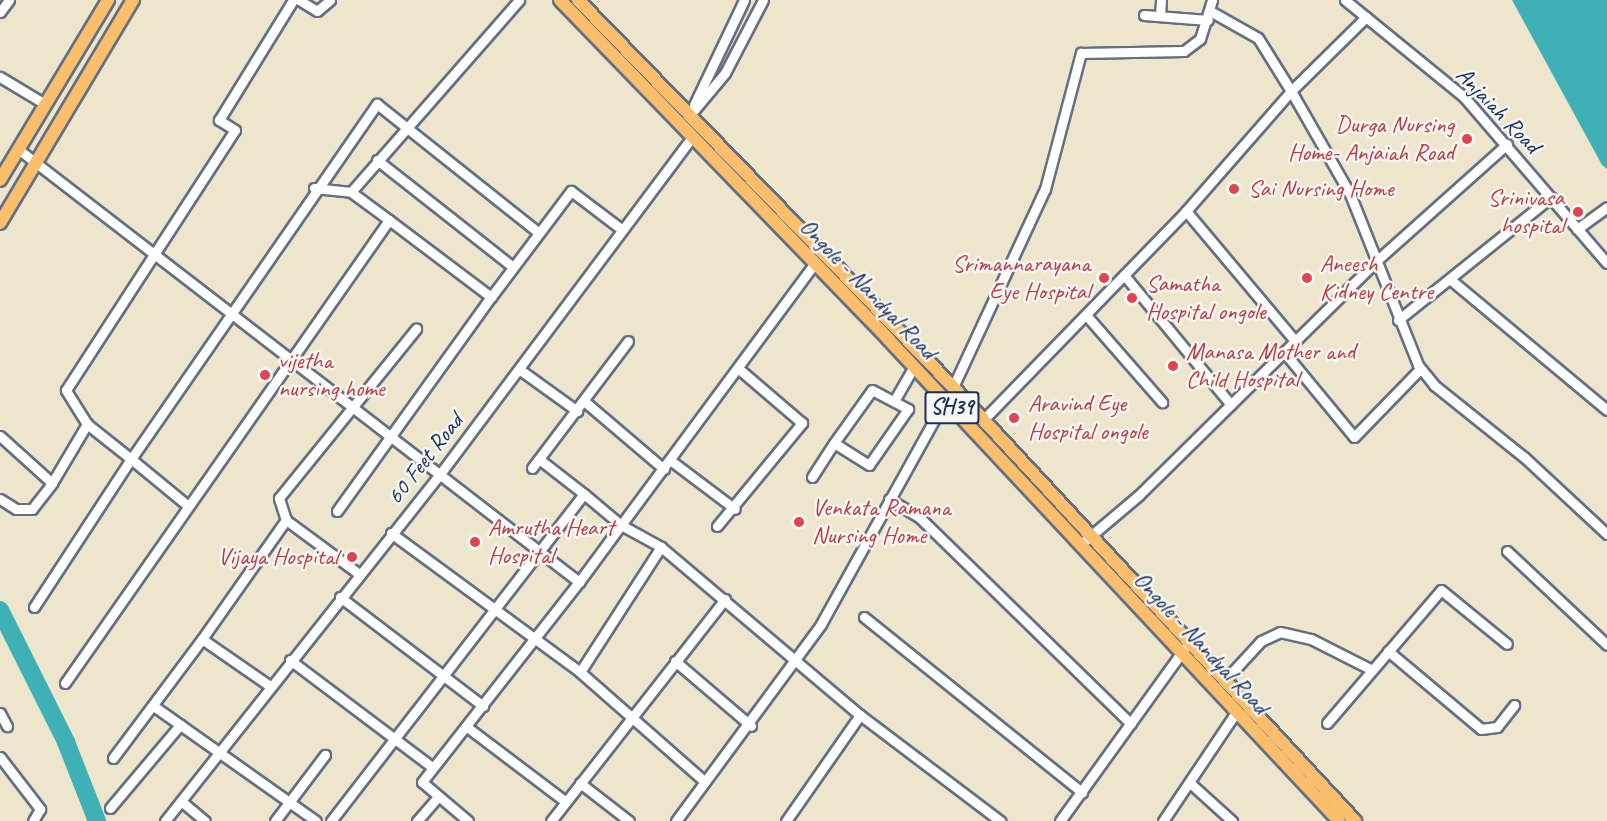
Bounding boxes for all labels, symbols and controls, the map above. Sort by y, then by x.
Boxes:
street label: Anjaiah Road [1450,61,1546,159]
place label: Durga Nursing Home- Anjaiah Road [1288,111,1454,167]
marker: Durga Nursing Home- Anjaiah Road [1458,130,1476,148]
place label: Sai Nursing Home [1248,175,1393,203]
marker: Sai Nursing Home [1225,180,1243,198]
place label: Srinivasa hospital [1488,184,1564,240]
marker: Srinivasa hospital [1569,203,1587,221]
street label: Ongole - Nandyal Road [794,213,942,365]
place label: Srimannarayana Eye Hospital [952,250,1090,306]
place label: Aneesh Kidney Centre [1320,250,1433,306]
marker: Srimannarayana Eye Hospital [1095,269,1113,287]
marker: Aneesh Kidney Centre [1298,269,1316,287]
place label: Samatha Hospital ongole [1146,270,1265,326]
marker: Samatha Hospital ongole [1123,289,1141,307]
place label: Manasa Mother and Child Hospital [1186,338,1356,394]
place label: vijetha nursing home [278,347,386,403]
marker: Manasa Mother and Child Hospital [1164,357,1182,375]
marker: vijetha nursing home [256,366,274,384]
road number: SH39 [924,389,980,427]
place label: Aravind Eye Hospital ongole [1028,390,1147,446]
street label: 60 Feet Road [381,408,469,510]
marker: Aravind Eye Hospital ongole [1005,409,1023,427]
place label: Venkata Ramana Nursing Home [812,494,950,550]
marker: Venkata Ramana Nursing Home [790,513,808,531]
place label: Amrutha Heart Hospital [488,514,613,570]
marker: Amrutha Heart Hospital [466,533,484,551]
place label: Vijaya Hospital [218,543,338,571]
marker: Vijaya Hospital [343,548,361,566]
street label: Ongole - Nandyal Road [1128,566,1274,720]

